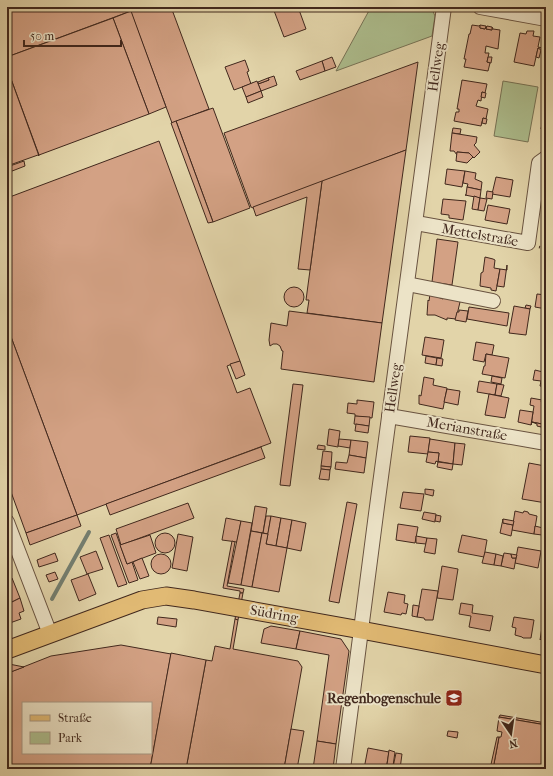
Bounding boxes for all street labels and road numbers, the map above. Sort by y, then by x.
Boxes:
street label: Hellweg [424,41,448,93]
street label: Mettelstraße [440,220,520,250]
street label: Hellweg [381,362,405,414]
street label: Merianstraße [425,414,509,444]
street label: Südring [249,601,300,627]

